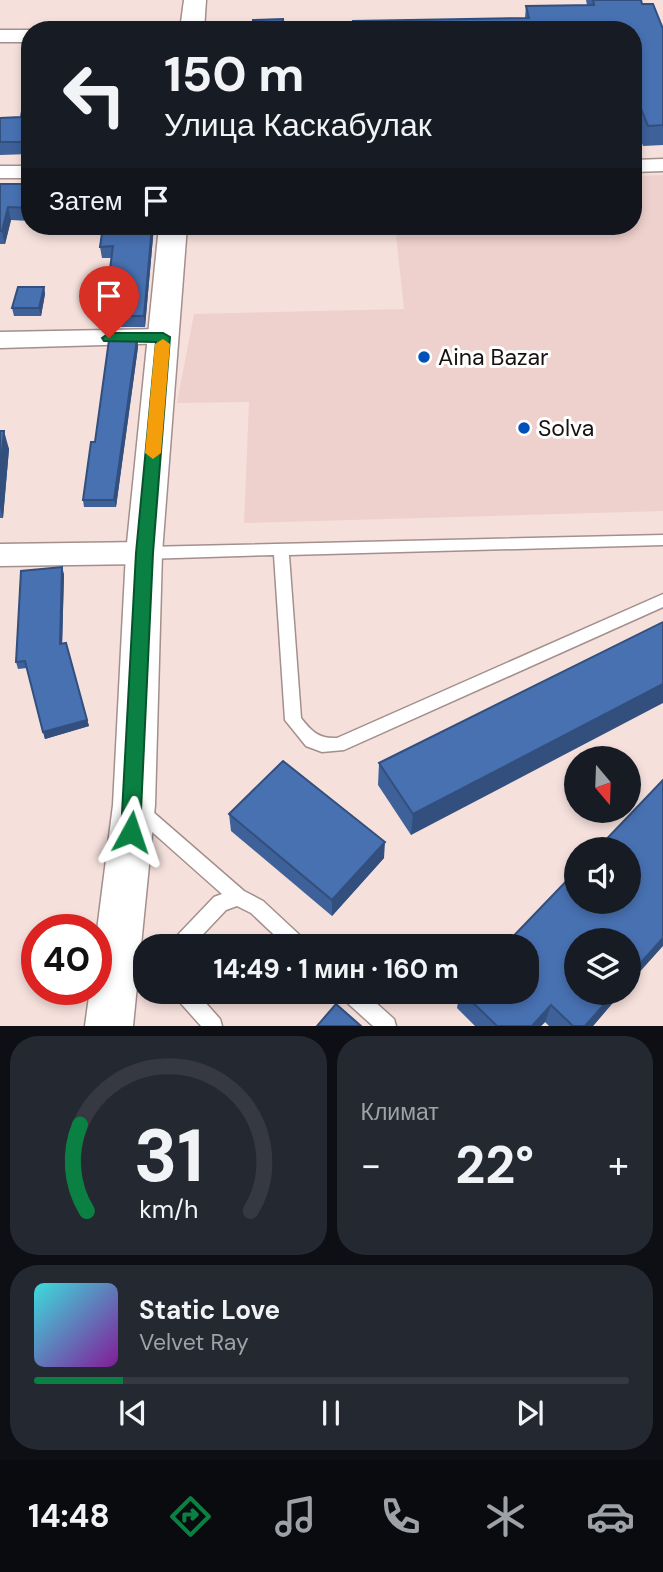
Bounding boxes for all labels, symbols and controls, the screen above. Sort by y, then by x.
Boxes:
text: 150 m [164,42,304,106]
icon: left [49,49,140,140]
text: Улица Каскабулак [164,104,432,146]
icon: arrive [137,182,175,220]
text: Затем [49,184,123,218]
pin [79,266,139,338]
icon: arrive [90,277,128,315]
place label: Aina Bazar [438,342,549,372]
marker: Aina Bazar [416,349,432,365]
place label: Solva [538,413,594,443]
marker: Solva [516,420,532,436]
north arrow [564,746,640,822]
map controls [564,746,641,1005]
position arrow [94,795,168,869]
button: sound [564,837,641,914]
speed limit sign: 40 [21,914,112,1005]
button: layers [564,928,641,1005]
text: 14:49 · 1 мин · 160 m [213,952,459,986]
text: Климат [361,1097,439,1127]
text: 31 [133,1110,203,1205]
text: 22° [455,1131,534,1199]
text: − [361,1140,381,1190]
text: + [608,1140,629,1190]
text: km/h [139,1193,198,1226]
text: Static Love [139,1293,280,1327]
text: Velvet Ray [139,1327,249,1357]
icon: previous [114,1394,152,1432]
icon: pause [312,1394,350,1432]
icon: next [511,1394,549,1432]
icon: directions [166,1492,215,1541]
icon: music [271,1492,320,1541]
icon: phone [376,1492,425,1541]
icon: climate [481,1492,530,1541]
icon: car [586,1492,635,1541]
text: 14:48 [28,1495,110,1537]

